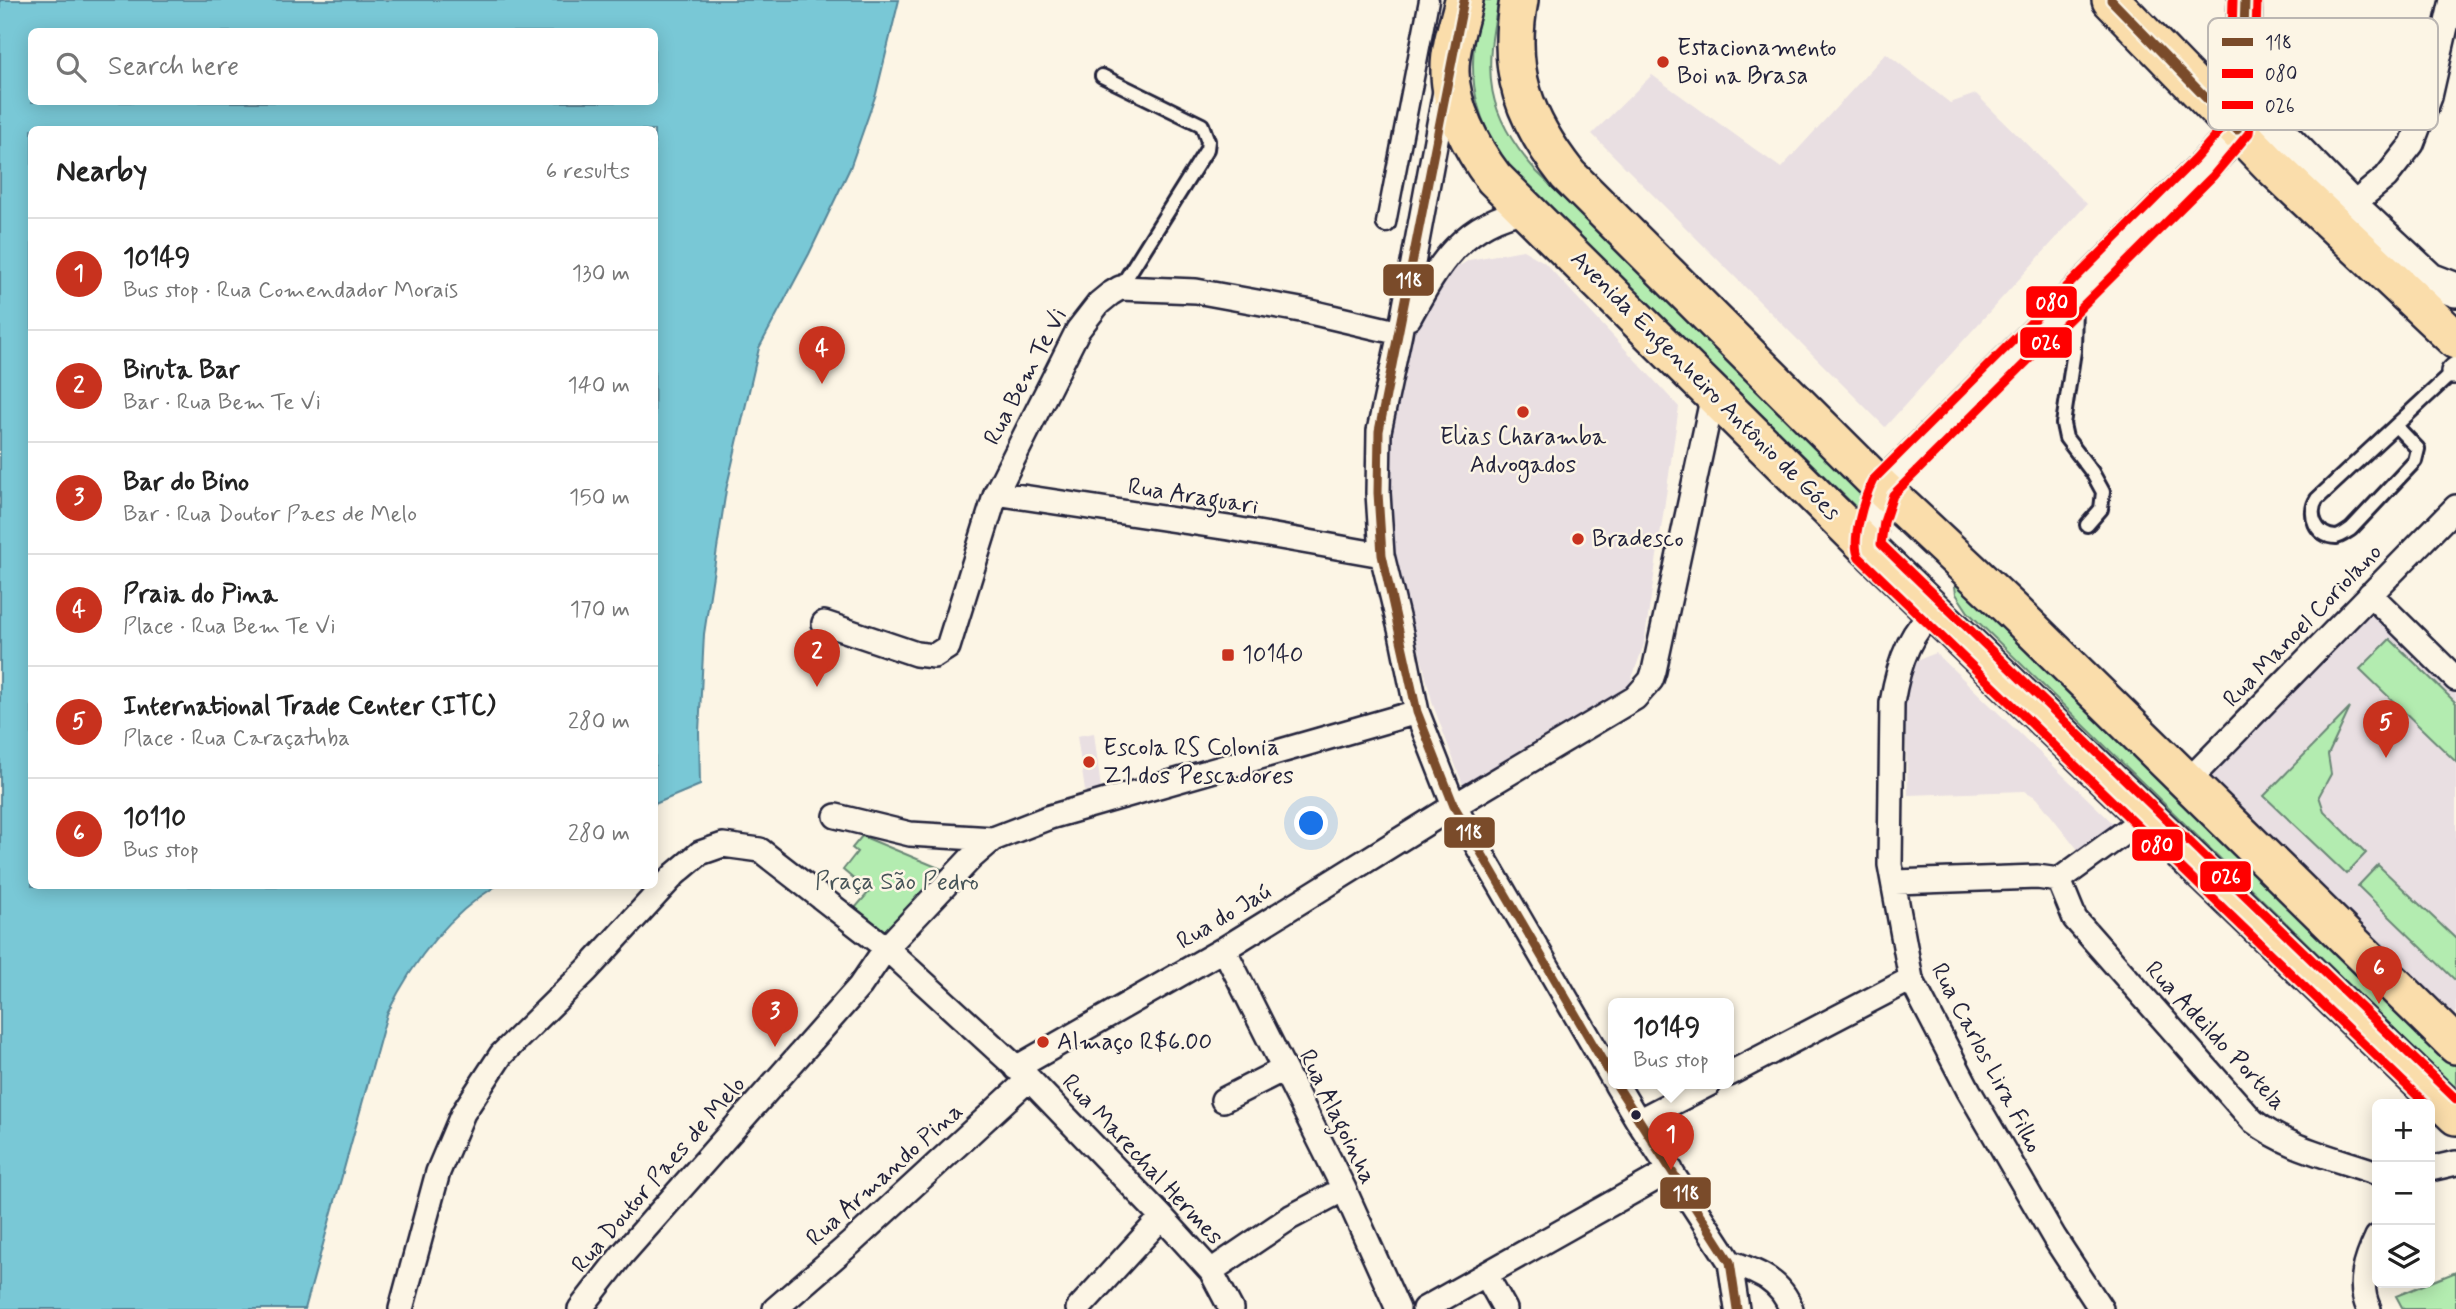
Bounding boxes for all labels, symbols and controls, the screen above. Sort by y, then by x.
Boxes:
legend [2208,18,2438,130]
search box [28,28,658,105]
text: 118 [2265,31,2292,56]
place label: Estacionamento Boi na Brasa [1677,33,1837,92]
icon: search [52,48,90,86]
text: Search here [108,50,239,84]
marker: Estacionamento Boi na Brasa [1655,54,1671,70]
text: 080 [2265,62,2297,87]
text: 026 [2265,94,2295,119]
text: Nearby [56,152,147,191]
text: 6 results [546,157,630,187]
text: 10149 [123,242,190,276]
street label: Avenida Engenheiro Antônio de Góes [1561,244,1847,530]
text: 1 [74,259,84,289]
text: 130 m [572,259,630,289]
line badge: 118 [1382,263,1435,297]
text: 118 [1396,269,1422,294]
text: Bus stop · Rua Comendador Morais [123,276,458,306]
line badge: 080 [2025,285,2078,319]
text: 080 [2036,291,2068,316]
street label: Rua Bem Te Vi [977,303,1075,451]
pin: 4 [799,326,845,384]
line badge: 026 [2019,326,2073,359]
text: 026 [2031,331,2061,356]
text: Biruta Bar [123,354,239,388]
text: 2 [73,371,85,401]
text: 140 m [567,371,630,401]
text: Bar · Rua Bem Te Vi [123,388,321,418]
marker: Elias Charamba Advogados [1515,404,1531,420]
place label: Elias Charamba Advogados [1440,422,1607,483]
text: Bar do Bino [123,466,249,500]
street label: Rua Araguari [1125,471,1260,526]
text: 3 [74,483,84,513]
text: 150 m [569,483,630,513]
text: Bar · Rua Doutor Paes de Melo [123,500,417,530]
place label: Bradesco [1592,524,1684,555]
marker: Bradesco [1570,531,1586,547]
street label: Rua Manoel Coriolano [2217,537,2389,715]
text: Praia do Pina [123,578,278,612]
text: 4 [72,595,86,625]
text: 170 m [570,595,630,625]
text: Place · Rua Bem Te Vi [123,612,336,642]
pin: 2 [794,629,840,687]
place label: 10140 [1242,640,1304,671]
marker: 10140 [1220,647,1236,663]
text: International Trade Center (ITC) [123,690,495,724]
pin: 5 [2363,700,2409,758]
text: 5 [72,707,86,737]
text: 280 m [568,707,630,737]
text: Place · Rua Caraçatuba [123,724,350,754]
place label: Escola RS Colonia Z1 dos Pescadores [1103,733,1294,792]
marker: Escola RS Colonia Z1 dos Pescadores [1081,754,1097,770]
text: 10110 [123,802,186,836]
your location [1294,806,1328,840]
line badge: 118 [1443,816,1496,849]
text: 6 [73,819,85,849]
text: 280 m [568,819,630,849]
text: 118 [1456,821,1482,846]
line badge: 080 [2131,828,2184,862]
text: 080 [2141,834,2173,859]
text: Bus stop [123,836,199,866]
line badge: 026 [2199,860,2252,893]
text: 026 [2211,865,2241,890]
park label: Praça São Pedro [815,867,979,898]
street label: Rua do Jaú [1171,877,1277,957]
pin: 6 [2356,946,2402,1004]
street label: Rua Adeildo Portela [2138,955,2292,1117]
street label: Rua Carlos Lira Filho [1923,958,2049,1158]
pin: 3 [752,989,798,1047]
popup [1608,998,1734,1089]
text: 10149 [1633,1012,1700,1046]
place label: Almaço R$6.00 [1057,1027,1212,1058]
marker: Almaço R$6.00 [1035,1034,1051,1050]
street label: Rua Alagoinha [1288,1044,1383,1191]
text: Bus stop [1633,1046,1709,1076]
street label: Rua Marechal Hermes [1054,1068,1230,1252]
street label: Rua Doutor Paes de Melo [565,1070,753,1280]
street label: Rua Armando Pina [800,1096,970,1254]
map controls [2372,1099,2435,1288]
button: + [2372,1099,2435,1162]
unlabelled marker [1629,1108,1643,1122]
pin: 1 [1648,1112,1694,1170]
button: − [2372,1162,2435,1225]
line badge: 118 [1659,1176,1712,1210]
text: 118 [1673,1182,1699,1207]
button: layers [2372,1225,2435,1288]

